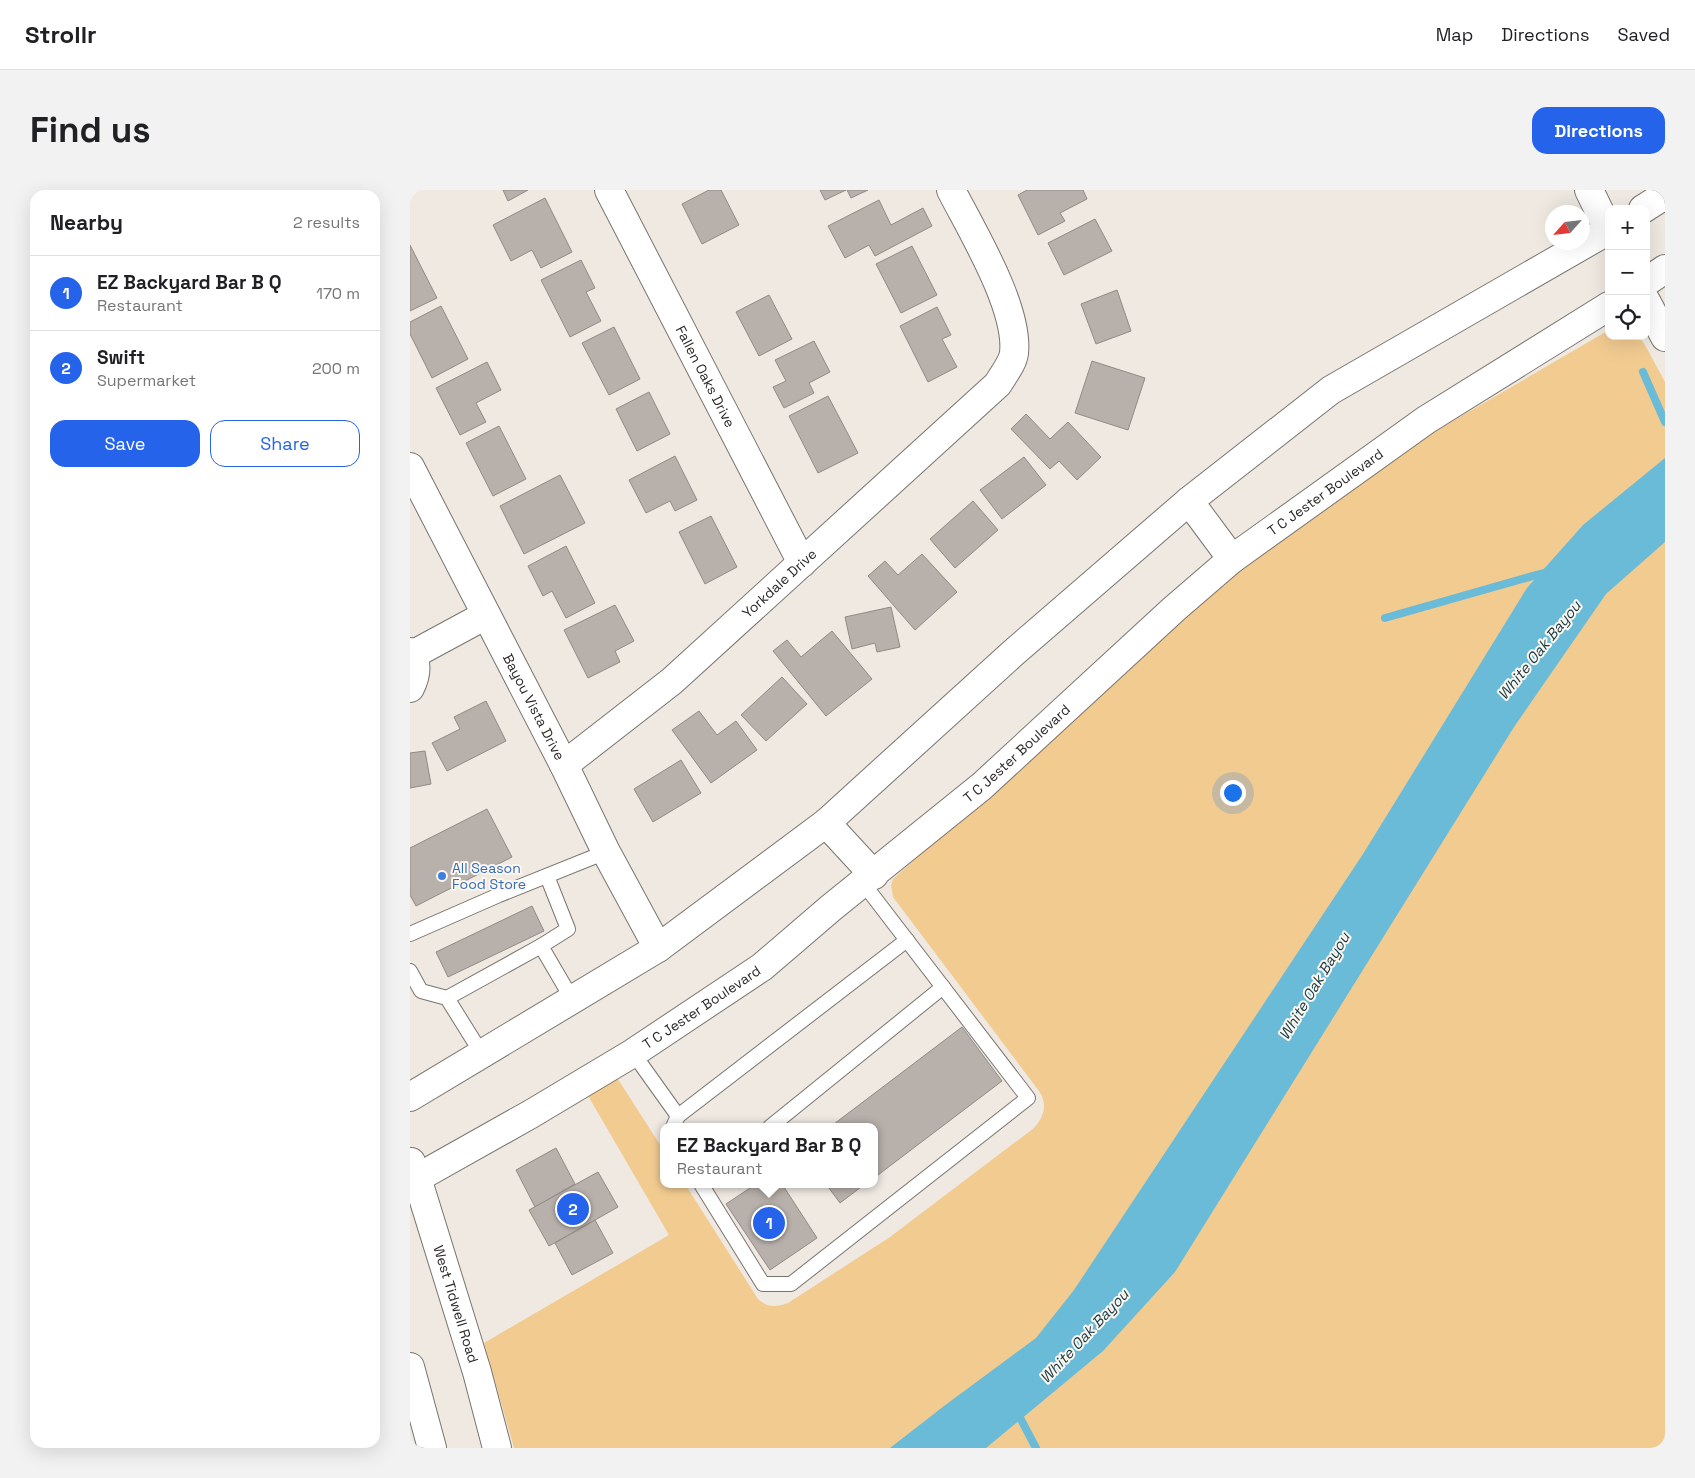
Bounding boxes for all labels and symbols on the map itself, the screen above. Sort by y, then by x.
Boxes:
north arrow [1545,205,1590,250]
street label: Fallen Oaks Drive [672,323,739,431]
street label: T C Jester Boulevard [1264,445,1387,540]
street label: Yorkdale Drive [738,545,820,622]
water label: White Oak Bayou [1493,596,1585,703]
street label: Bayou Vista Drive [499,651,569,763]
street label: T C Jester Boulevard [959,700,1074,807]
your location [1220,780,1246,806]
place label: All Season Food Store [452,859,526,893]
marker: All Season Food Store [436,870,448,882]
water label: White Oak Bayou [1274,928,1354,1043]
street label: T C Jester Boulevard [639,961,764,1053]
pin: 2 [557,1190,589,1228]
pin: 1 [753,1204,785,1242]
street label: West Tidwell Road [429,1243,483,1365]
water label: White Oak Bayou [1035,1284,1133,1387]

